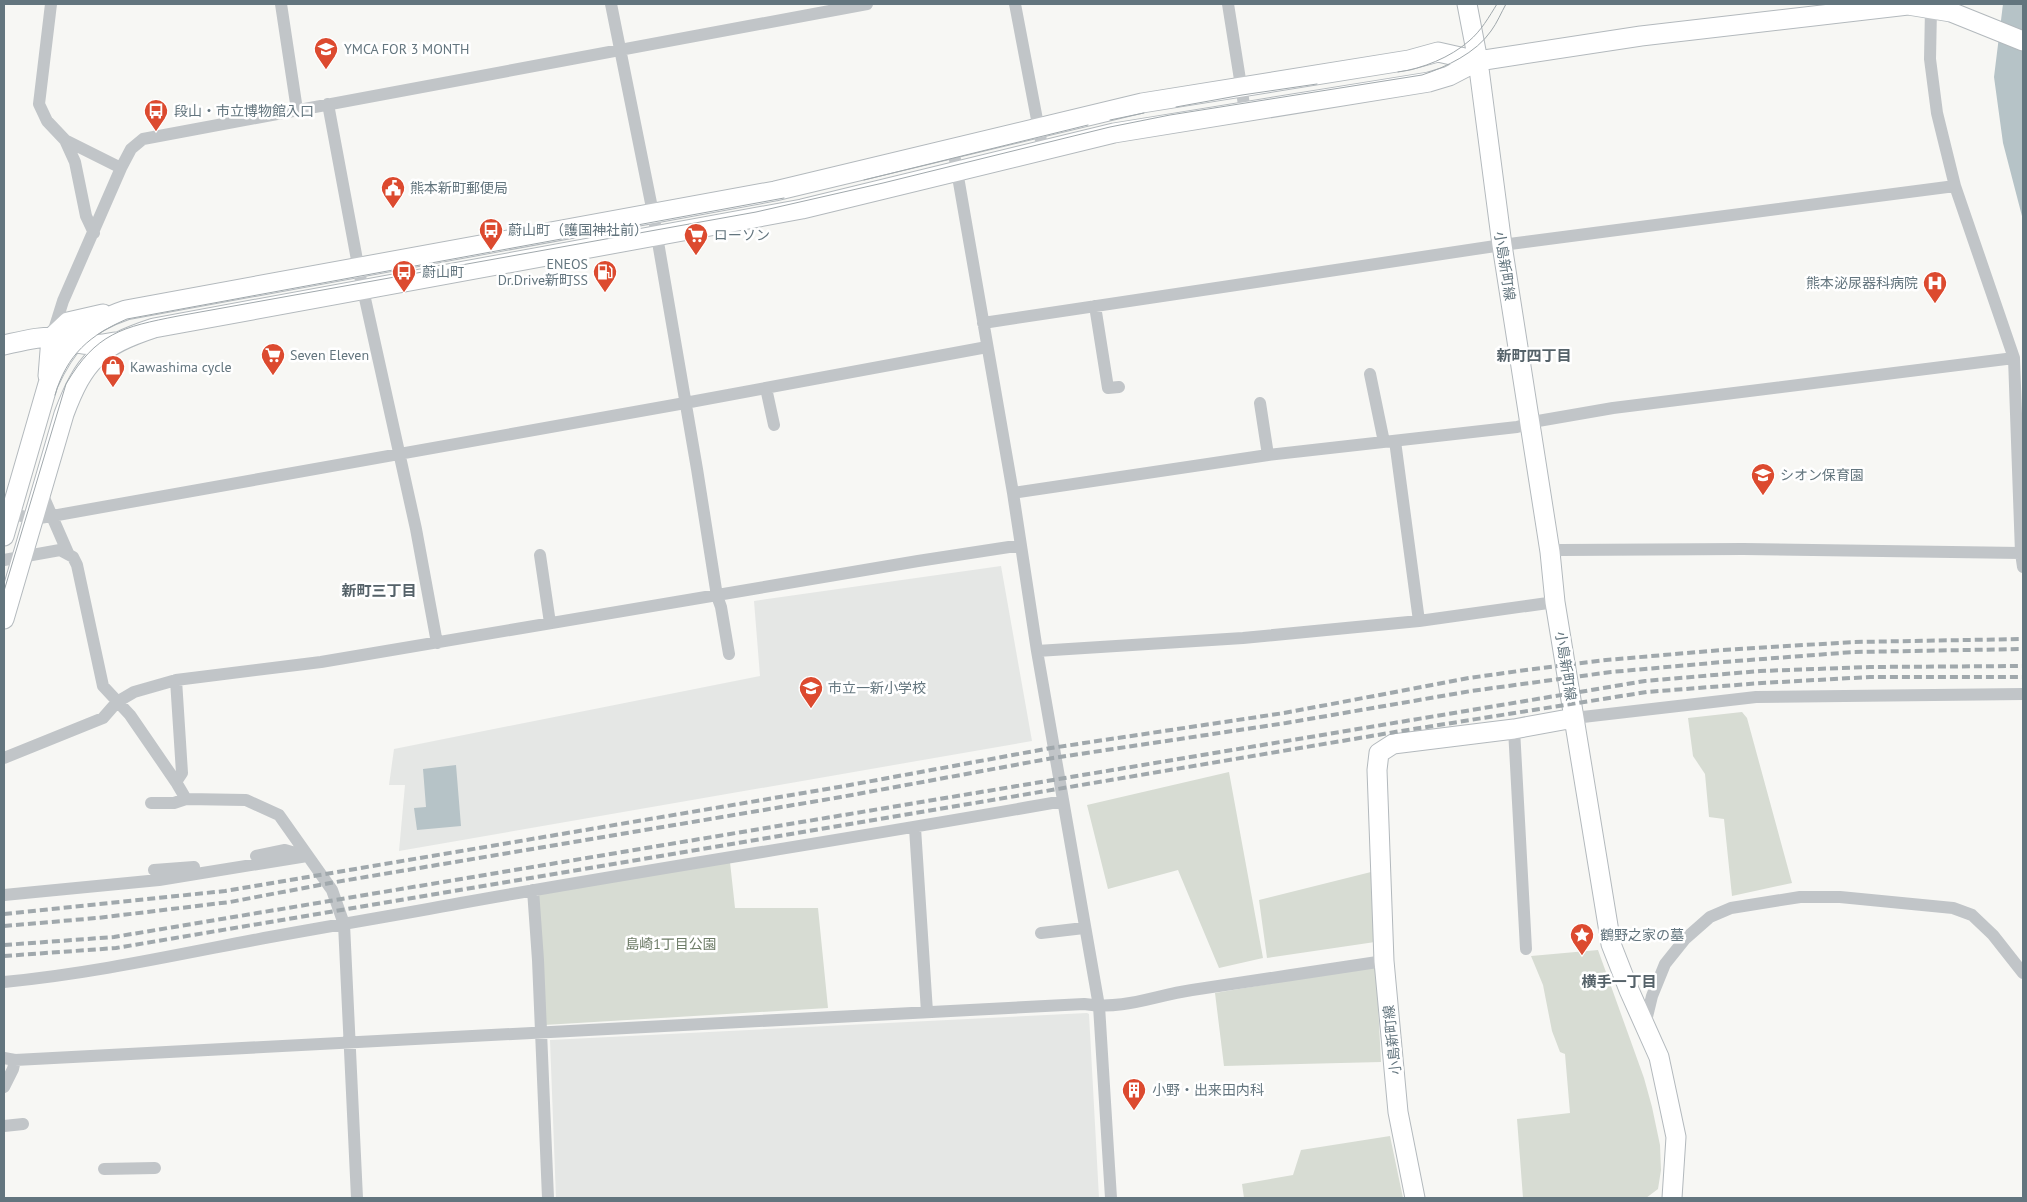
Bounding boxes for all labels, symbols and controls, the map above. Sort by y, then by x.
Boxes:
school or university icon: YMCA FOR 3 MONTH [313,36,339,70]
place label: YMCA FOR 3 MONTH [344,40,469,58]
bus stop icon: 段山・市立博物館入口 [143,98,169,132]
place label: 段山・市立博物館入口 [174,102,314,120]
public building icon: 熊本新町郵便局 [380,175,406,209]
place label: 熊本新町郵便局 [410,179,508,197]
bus stop icon: 蔚山町（護国神社前） [478,217,504,251]
place label: 蔚山町（護国神社前） [508,221,648,239]
supermarket icon: ローソン [683,222,709,256]
place label: ローソン [714,226,770,244]
street label: 小島新町線 [1491,230,1519,302]
place label: ENEOS Dr.Drive新町SS [498,255,588,289]
bus stop icon: 蔚山町 [391,259,417,293]
fuel station icon: ENEOS Dr.Drive新町SS [592,259,618,293]
place label: 蔚山町 [422,263,464,281]
hospital icon: 熊本泌尿器科病院 [1922,270,1948,304]
place label: 熊本泌尿器科病院 [1806,274,1918,292]
supermarket icon: Seven Eleven [260,342,286,376]
place label: Seven Eleven [290,346,369,364]
district label: 新町四丁目 [1496,346,1572,365]
shop icon: Kawashima cycle [100,354,126,388]
place label: Kawashima cycle [130,358,232,376]
school or university icon: シオン保育園 [1750,462,1776,496]
place label: シオン保育園 [1780,466,1864,484]
district label: 新町三丁目 [341,581,417,600]
street label: 小島新町線 [1552,630,1580,702]
school or university icon: 市立一新小学校 [798,675,824,709]
place label: 市立一新小学校 [828,679,926,697]
place icon: 鶴野之家の墓 [1569,922,1595,956]
place label: 鶴野之家の墓 [1600,926,1684,944]
park label: 島崎1丁目公園 [625,935,717,953]
district label: 横手一丁目 [1581,972,1657,991]
street label: 小島新町線 [1379,1004,1405,1076]
building icon: 小野・出来田内科 [1121,1077,1147,1111]
place label: 小野・出来田内科 [1152,1081,1264,1099]

